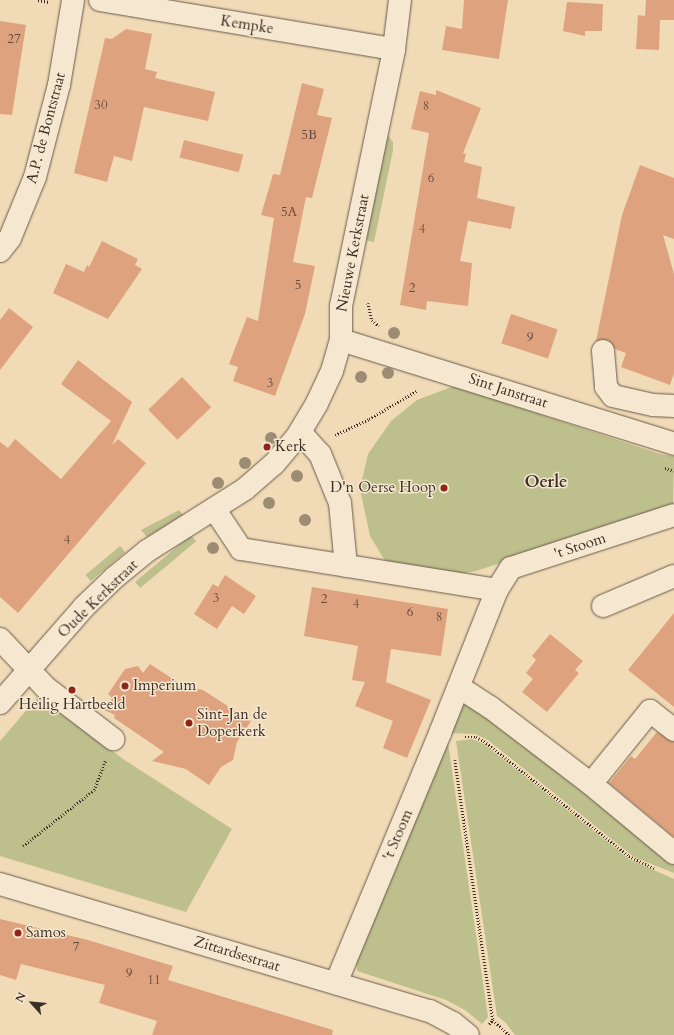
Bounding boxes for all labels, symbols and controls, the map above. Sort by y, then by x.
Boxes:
street label: Kempke [219,12,275,38]
house number: 27 [7,31,21,47]
street label: A.P. de Bontstraat [22,70,70,186]
house number: 30 [94,97,108,113]
house number: 8 [423,98,429,114]
house number: 5B [301,127,317,143]
house number: 6 [428,170,434,186]
street label: Nieuwe Kerkstraat [333,193,373,313]
house number: 5A [281,204,297,220]
house number: 4 [419,221,425,237]
house number: 5 [295,277,301,293]
house number: 2 [409,280,415,296]
house number: 9 [527,329,533,345]
street label: Sint Janstraat [466,370,550,412]
house number: 3 [267,375,273,391]
place label: Kerk [275,438,306,456]
marker: Kerk [262,442,272,452]
district label: Oerle [524,472,568,492]
place label: D'n Oerse Hoop [330,479,436,497]
marker: D'n Oerse Hoop [439,483,449,493]
street label: 't Stoom [552,529,608,563]
house number: 4 [64,532,70,548]
street label: Oude Kerkstraat [54,556,142,642]
house number: 3 [213,590,219,606]
house number: 2 [321,591,327,607]
house number: 4 [353,596,359,612]
house number: 6 [407,604,413,620]
house number: 8 [436,609,442,625]
place label: Imperium [133,677,196,695]
marker: Imperium [120,681,130,691]
marker: Heilig Hartbeeld [67,685,77,695]
place label: Heilig Hartbeeld [19,696,125,714]
place label: Sint-Jan de Doperkerk [197,705,268,740]
marker: Sint-Jan de Doperkerk [184,718,194,728]
street label: 't Stoom [379,807,417,863]
place label: Samos [26,924,66,942]
marker: Samos [13,928,23,938]
street label: Zittardsestraat [192,932,282,976]
house number: 7 [73,939,79,955]
house number: 9 [126,965,132,981]
house number: 11 [147,972,161,988]
north arrow [12,983,52,1023]
text: N [12,990,30,1005]

